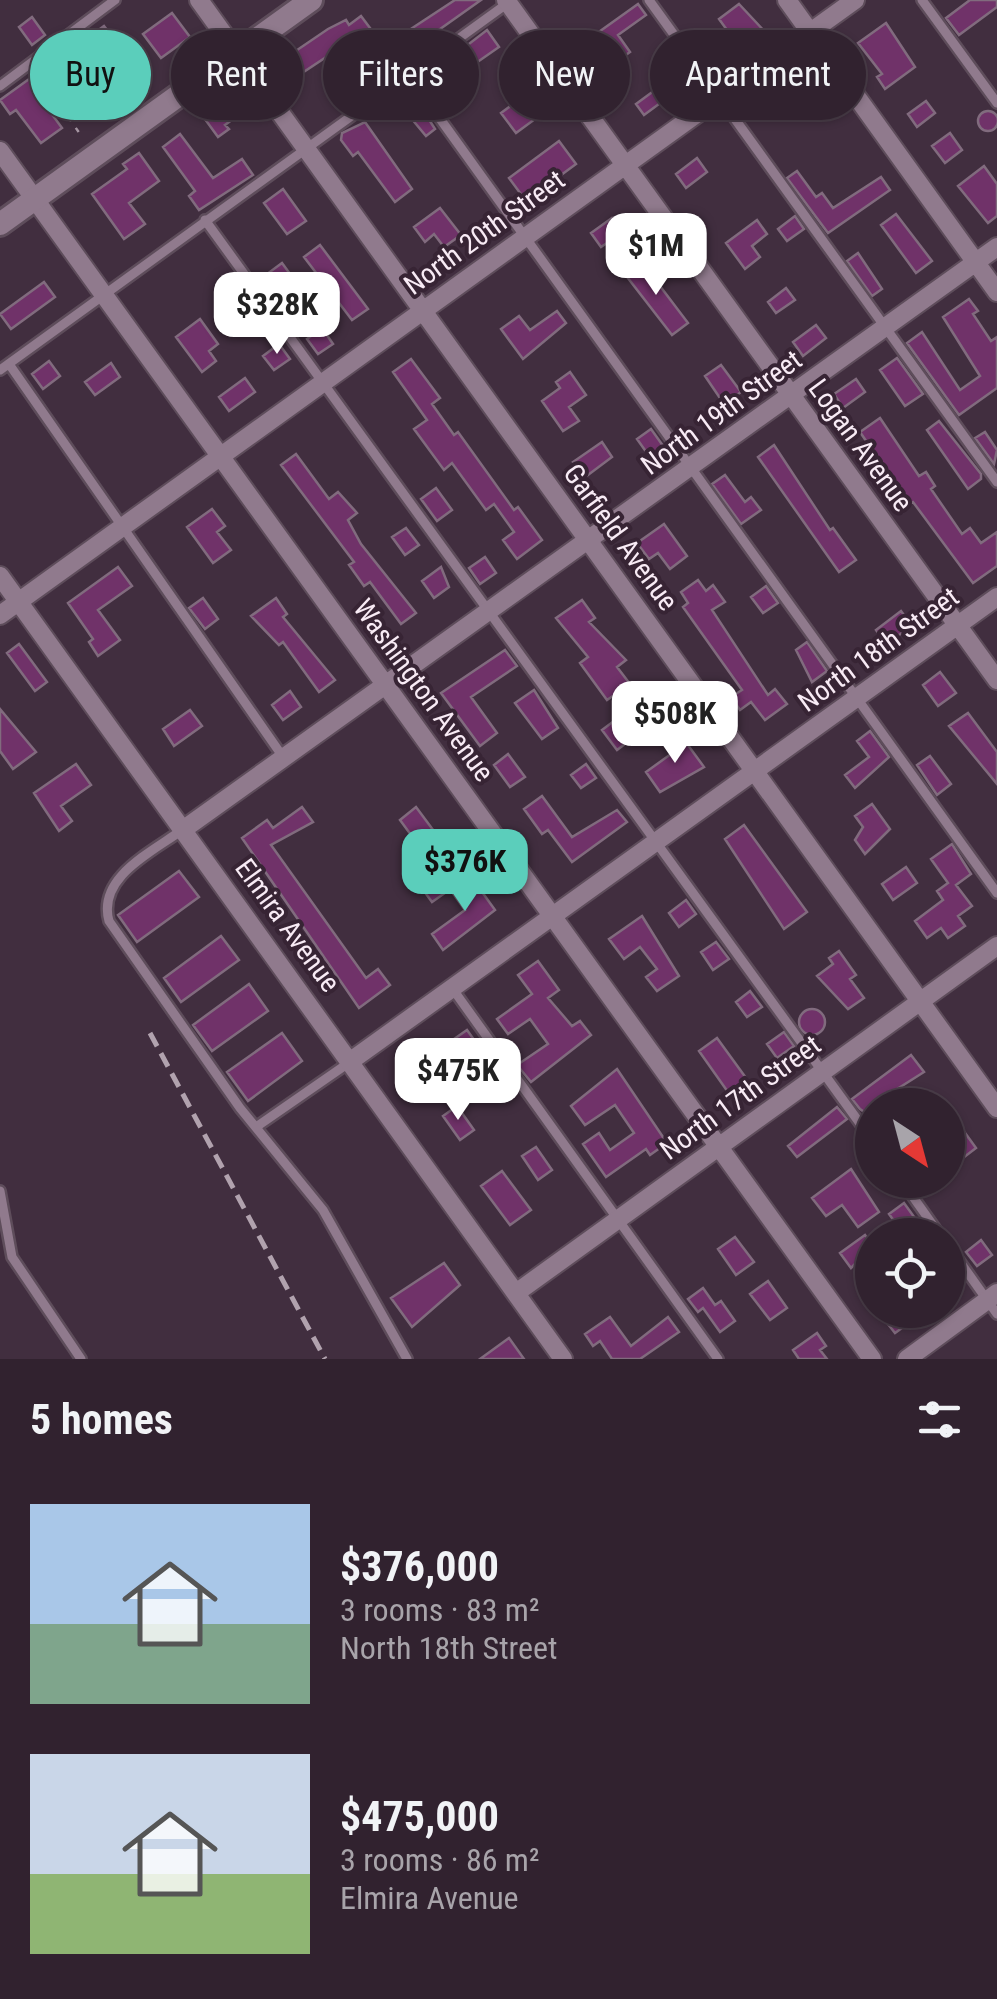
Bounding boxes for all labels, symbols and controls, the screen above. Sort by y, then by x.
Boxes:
chip: Buy [30,30,151,120]
chip: Rent [171,30,303,120]
chip: Filters [323,30,479,120]
chip: New [499,30,630,120]
chip: Apartment [650,30,866,120]
street label: North 20th Street [398,163,571,302]
pin: $1M [608,213,704,298]
text: $1M [628,226,684,264]
pin: $328K [207,272,347,357]
text: $328K [236,285,318,323]
street label: North 19th Street [635,343,808,482]
street label: Logan Avenue [802,373,920,518]
street label: Garfield Avenue [556,458,685,617]
street label: North 18th Street [792,580,965,719]
street label: Washington Avenue [346,593,501,788]
pin: $508K [605,681,745,766]
text: $508K [634,694,716,732]
pin: $376K [395,829,535,914]
text: $376K [424,842,506,880]
street label: Elmira Avenue [228,852,347,998]
street label: North 17th Street [654,1028,827,1167]
pin: $475K [388,1038,528,1123]
text: $475K [417,1051,499,1089]
north arrow [855,1088,965,1198]
map controls [855,1088,965,1328]
button: locate [855,1218,965,1328]
icon: filters [912,1392,967,1447]
text: 5 homes [30,1395,173,1444]
text: $376,000 [340,1542,499,1591]
icon: home [110,1544,230,1664]
text: 3 rooms · 83 m² [340,1591,539,1629]
text: North 18th Street [340,1629,558,1667]
text: $475,000 [340,1792,499,1841]
icon: home [110,1794,230,1914]
text: 3 rooms · 86 m² [340,1841,539,1879]
text: Elmira Avenue [340,1879,519,1917]

